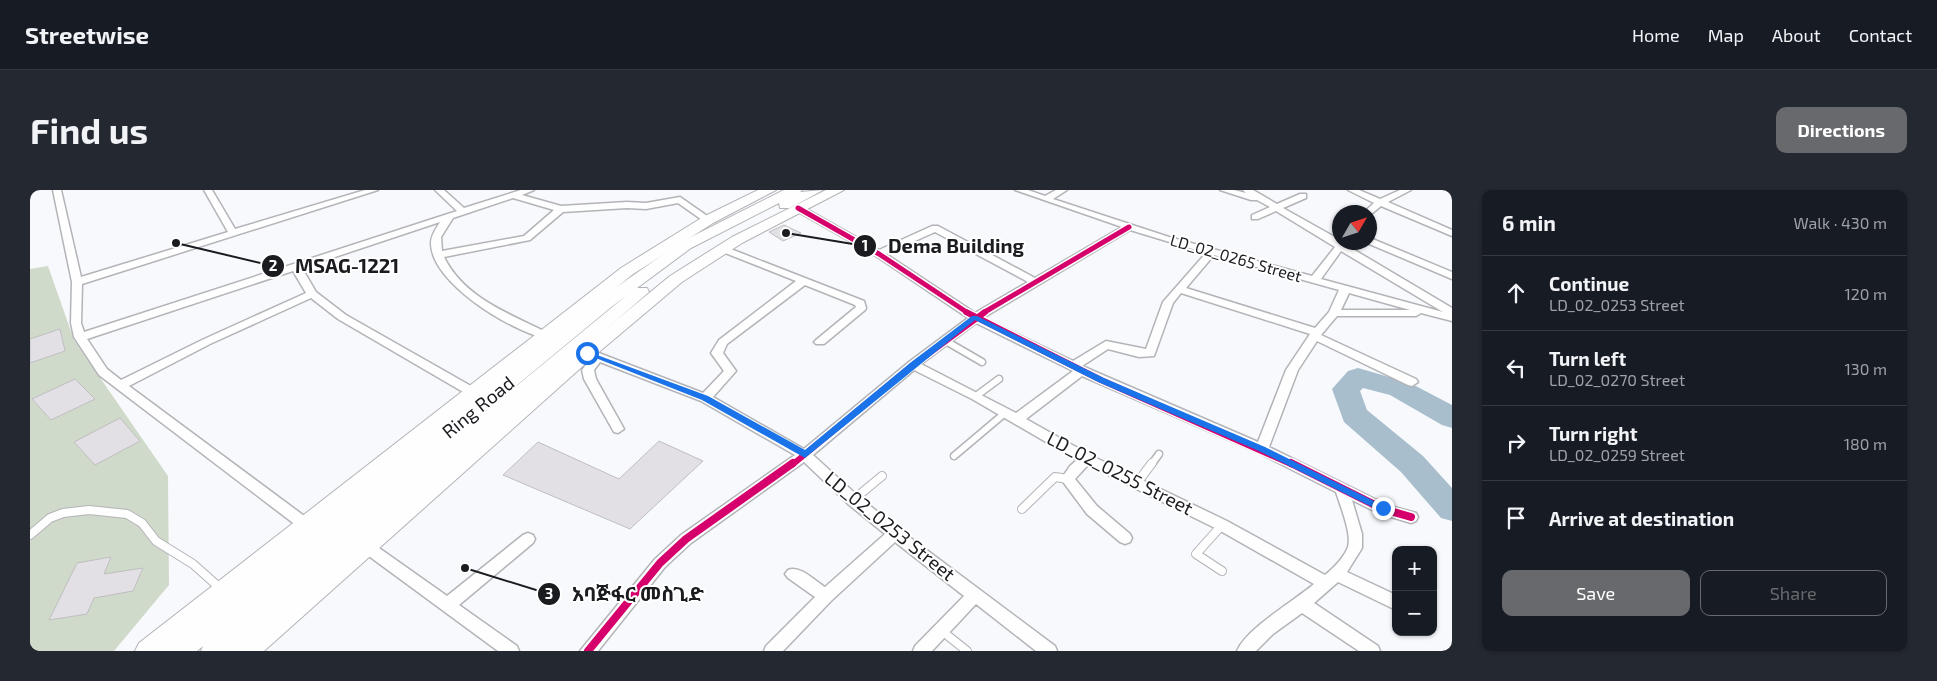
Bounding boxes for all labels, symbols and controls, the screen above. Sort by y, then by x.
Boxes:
text: Streetwise [25,20,149,49]
text: Home [1632,24,1680,46]
text: Map [1708,24,1744,46]
text: About [1772,24,1821,46]
text: Contact [1849,24,1912,46]
button: Directions [1776,107,1907,153]
text: Find us [30,109,148,151]
north arrow [1332,205,1377,250]
text: 6 min [1502,210,1556,235]
text: Walk · 430 m [1794,213,1887,232]
callout: Dema Building [853,228,1034,263]
street label: LD_02_0265 Street [1168,230,1304,285]
text: Dema Building [888,233,1024,257]
text: 1 [862,236,868,254]
callout: MSAG-1221 [260,248,410,283]
text: MSAG-1221 [295,253,399,277]
text: 2 [269,256,278,274]
text: Continue [1549,272,1629,295]
icon: ahead [1502,279,1530,307]
text: 120 m [1844,284,1887,303]
text: LD_02_0253 Street [1549,295,1685,314]
route start [576,342,599,365]
text: Turn left [1549,347,1626,370]
icon: left [1502,354,1530,382]
text: 130 m [1845,359,1887,378]
text: LD_02_0270 Street [1549,370,1685,389]
street label: Ring Road [437,371,518,443]
text: Turn right [1549,422,1637,445]
street label: LD_02_0255 Street [1043,426,1197,519]
icon: right [1502,429,1530,457]
text: 180 m [1844,434,1887,453]
text: LD_02_0259 Street [1549,445,1685,464]
street label: LD_02_0253 Street [820,466,960,585]
route end [1372,497,1395,520]
icon: arrive [1502,504,1530,532]
text: Arrive at destination [1549,507,1734,530]
map controls [1392,546,1437,636]
button: + [1392,546,1437,591]
button: Save [1502,570,1690,616]
button: Share [1700,570,1887,616]
callout: አባጅፋር መስጊድ [536,576,714,611]
text: አባጅፋር መስጊድ [572,581,704,605]
text: 3 [545,584,553,602]
button: − [1392,591,1437,636]

